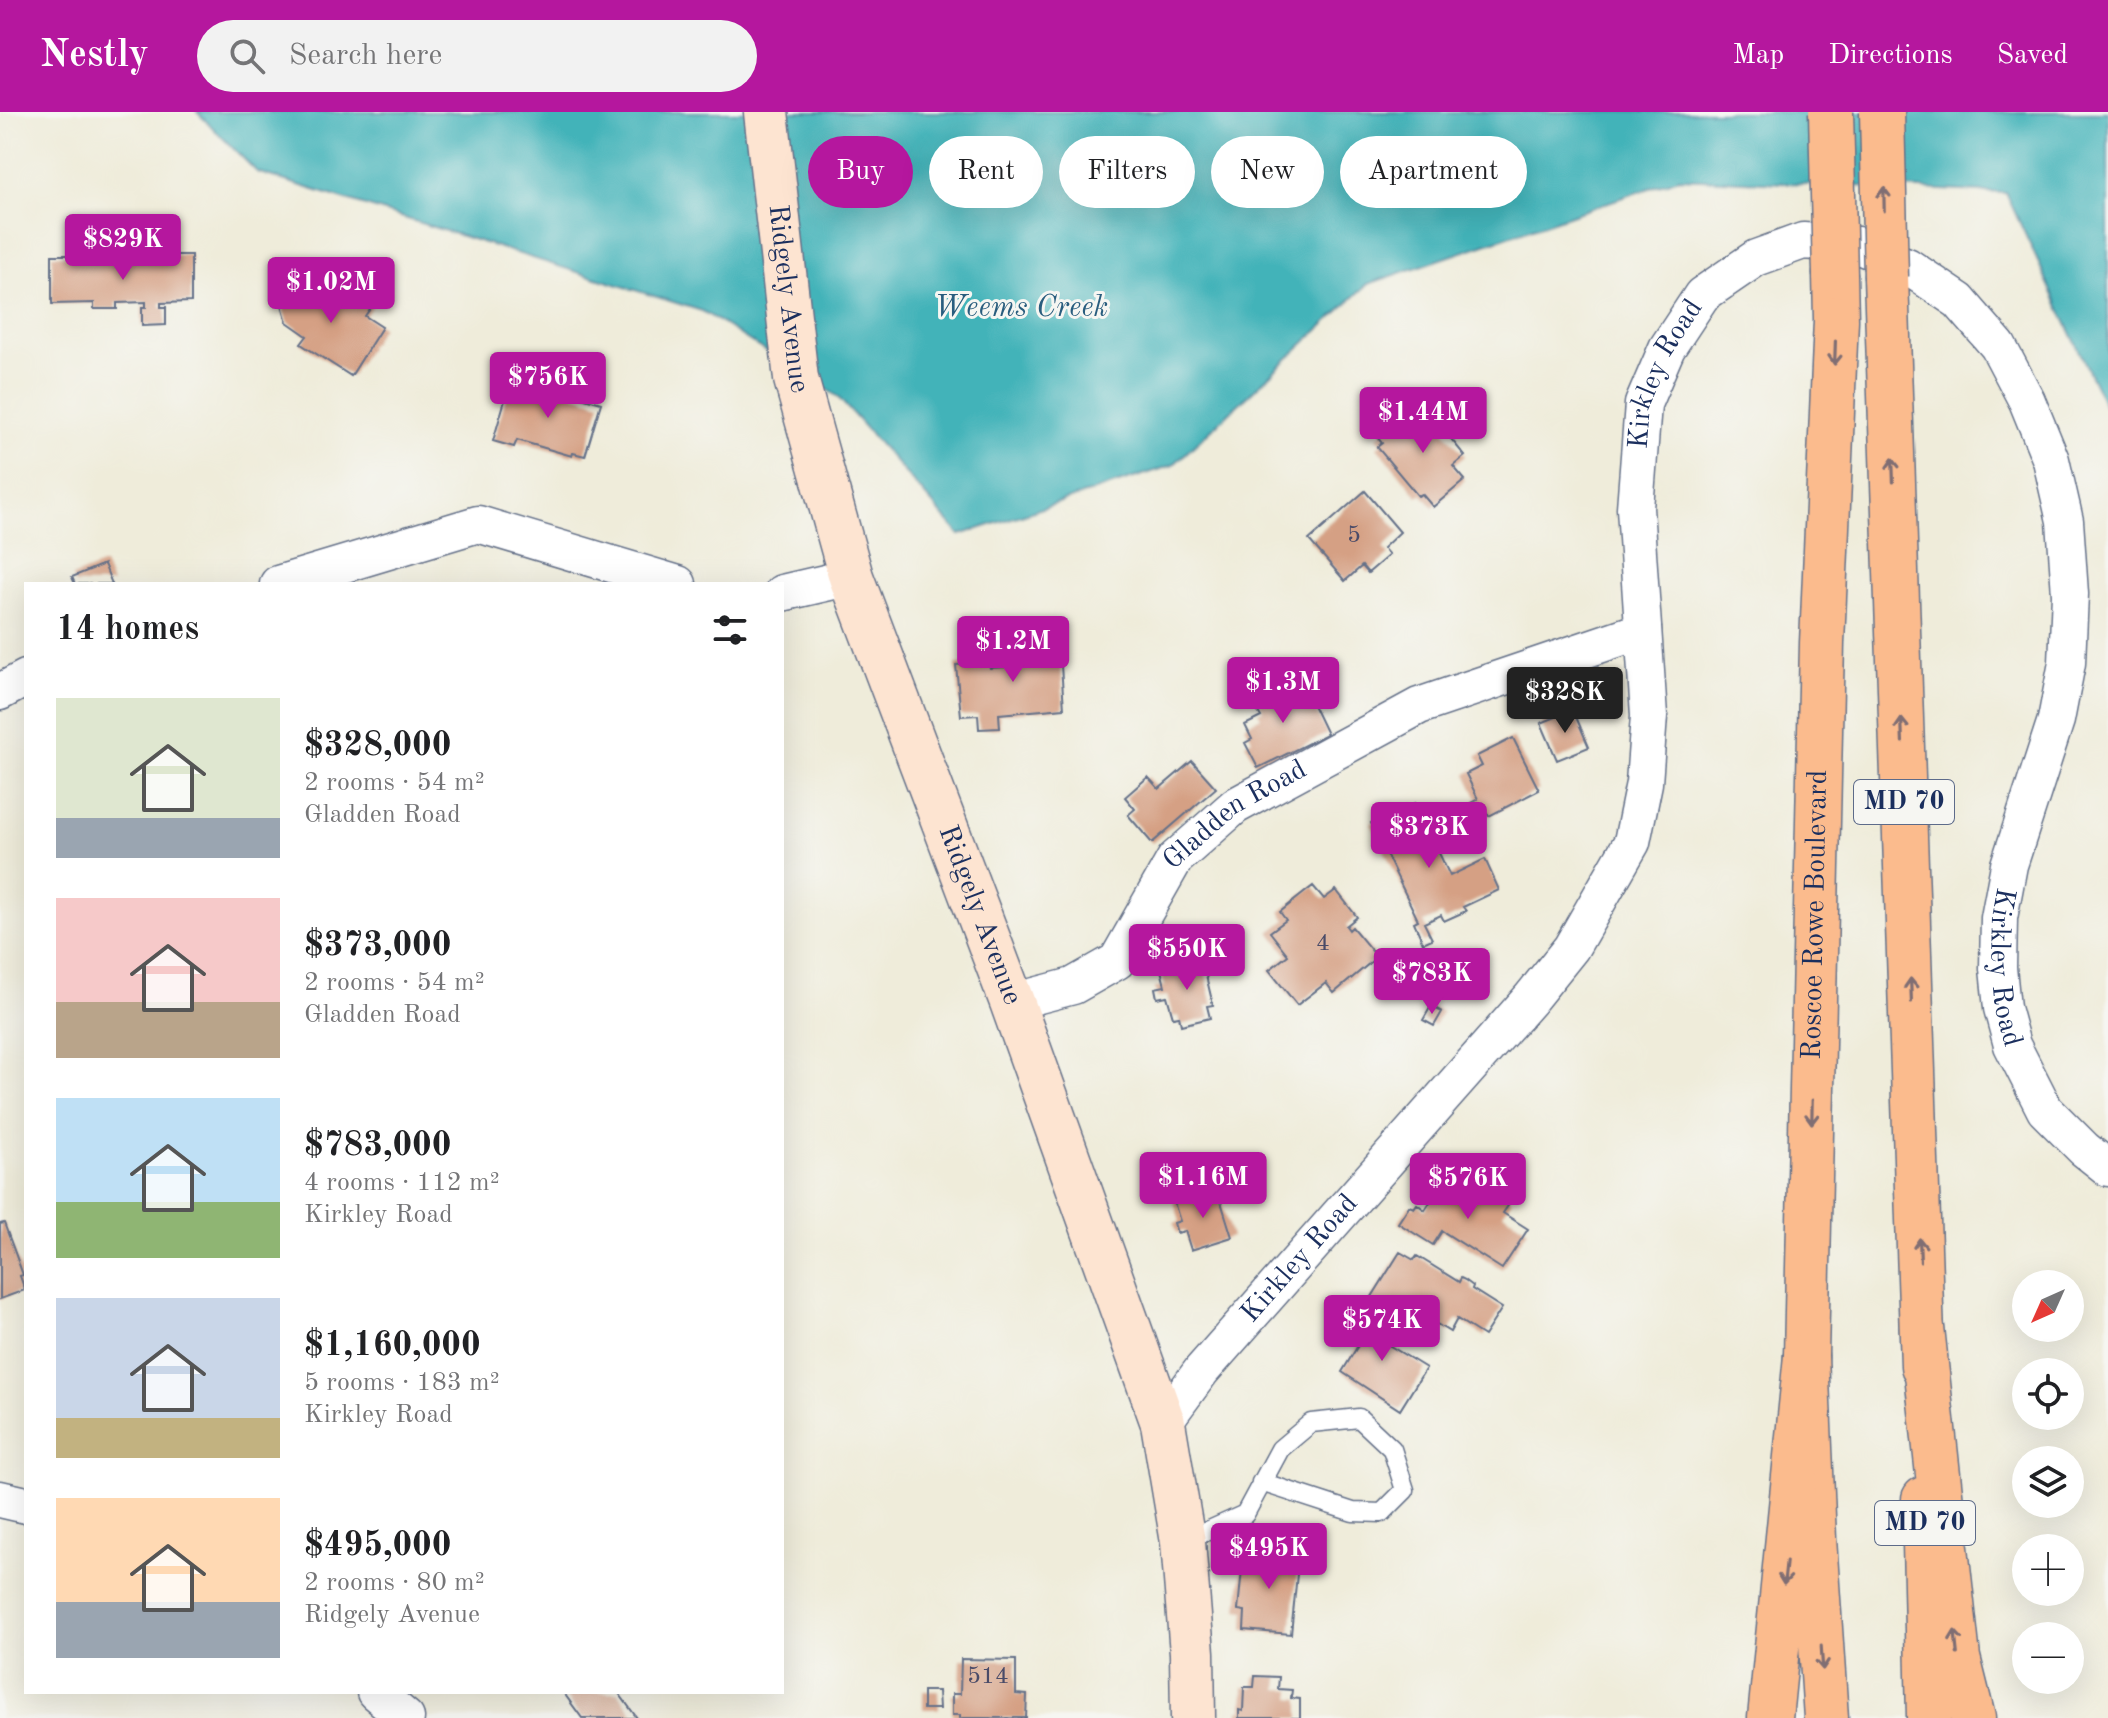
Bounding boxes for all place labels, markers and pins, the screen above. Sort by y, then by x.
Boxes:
pin: $829K [67,214,179,282]
pin: $1.02M [266,257,396,325]
pin: $756K [492,352,604,420]
pin: $1.44M [1358,387,1488,455]
pin: $1.2M [957,616,1069,684]
pin: $1.3M [1227,657,1339,725]
pin: $328K [1509,667,1621,735]
pin: $373K [1373,802,1485,870]
pin: $550K [1131,924,1243,992]
pin: $783K [1376,948,1488,1016]
pin: $1.16M [1138,1152,1268,1220]
pin: $576K [1412,1153,1524,1221]
pin: $574K [1326,1295,1438,1363]
pin: $495K [1213,1523,1325,1591]

